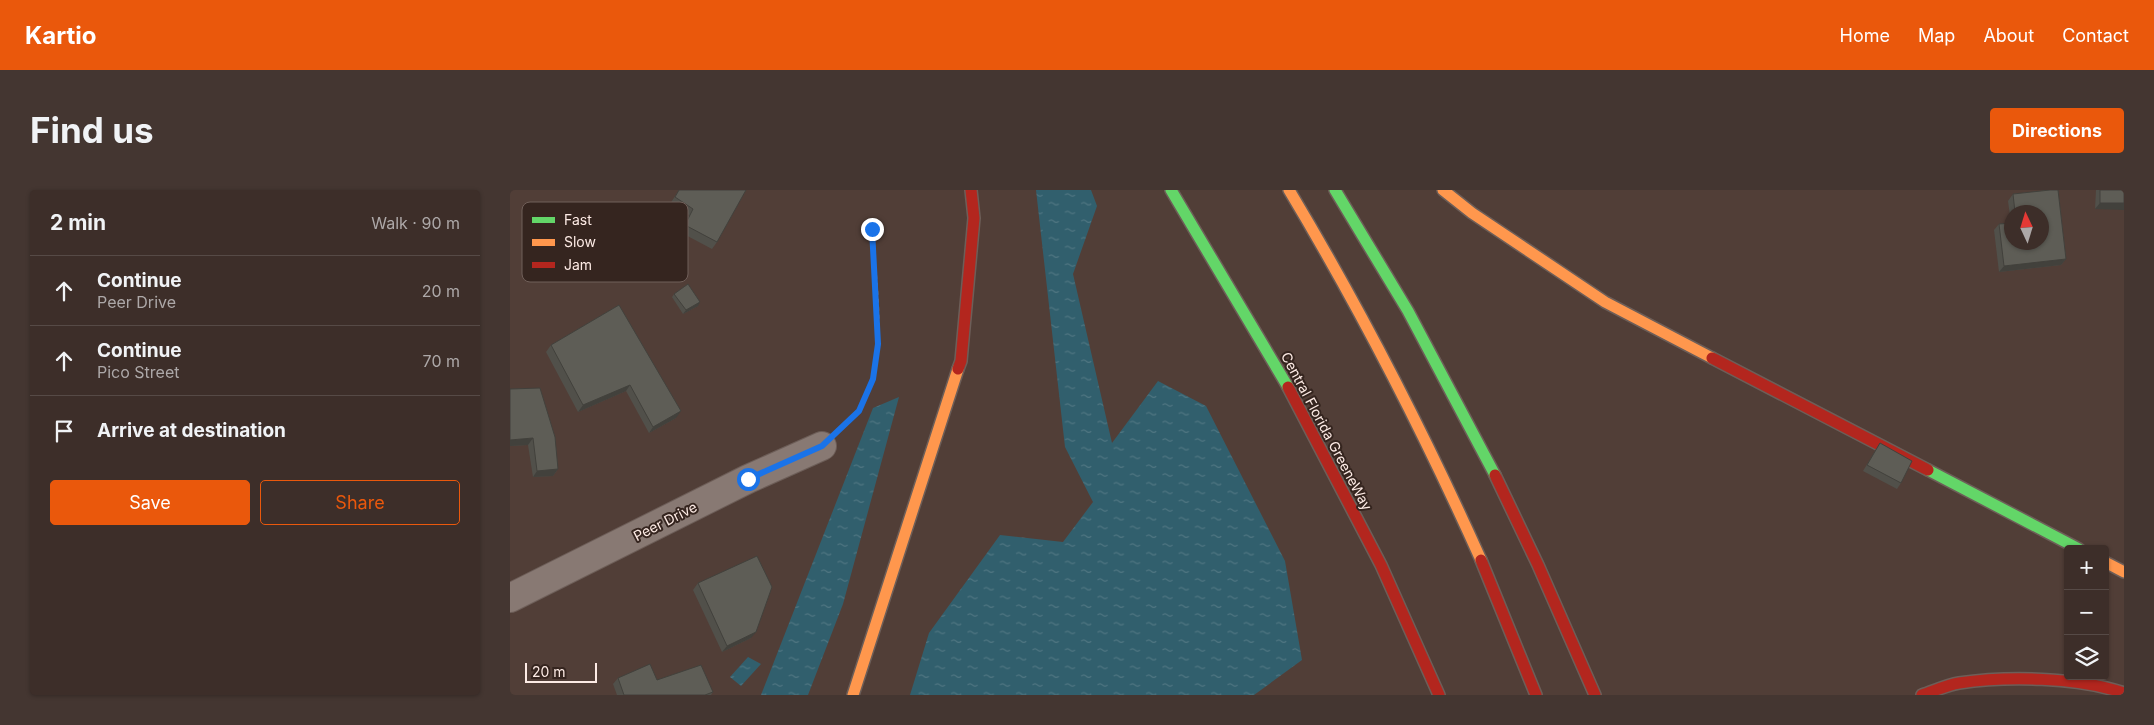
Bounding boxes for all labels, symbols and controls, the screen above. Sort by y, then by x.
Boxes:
text: Kartio [25,21,96,50]
text: Home [1840,25,1890,46]
text: Map [1918,25,1955,46]
text: About [1983,25,2034,46]
text: Contact [2062,25,2129,46]
button: Directions [1990,108,2124,153]
text: Find us [30,109,154,151]
legend [522,202,688,282]
north arrow [2004,205,2049,250]
text: 2 min [50,210,106,235]
text: Fast [564,211,592,228]
text: Walk · 90 m [371,213,460,233]
route end [861,218,884,241]
text: Slow [564,233,596,250]
text: Jam [564,256,592,273]
text: Continue [97,269,182,292]
icon: ahead [50,277,78,305]
text: 20 m [422,281,460,301]
text: Peer Drive [97,292,176,312]
text: Continue [97,339,182,362]
icon: ahead [50,347,78,375]
street label: Central Florida GreeneWay [1278,349,1376,513]
text: 70 m [423,351,460,371]
text: Pico Street [97,362,179,382]
icon: arrive [50,417,78,445]
text: Arrive at destination [97,419,286,442]
route start [737,468,760,491]
button: Save [50,480,250,525]
button: Share [260,480,460,525]
street label: Peer Drive [630,498,700,544]
map controls [2064,545,2109,680]
button: + [2064,545,2109,590]
button: − [2064,590,2109,635]
button: layers [2064,635,2109,680]
scale bar [525,660,598,683]
text: 20 m [532,663,566,680]

